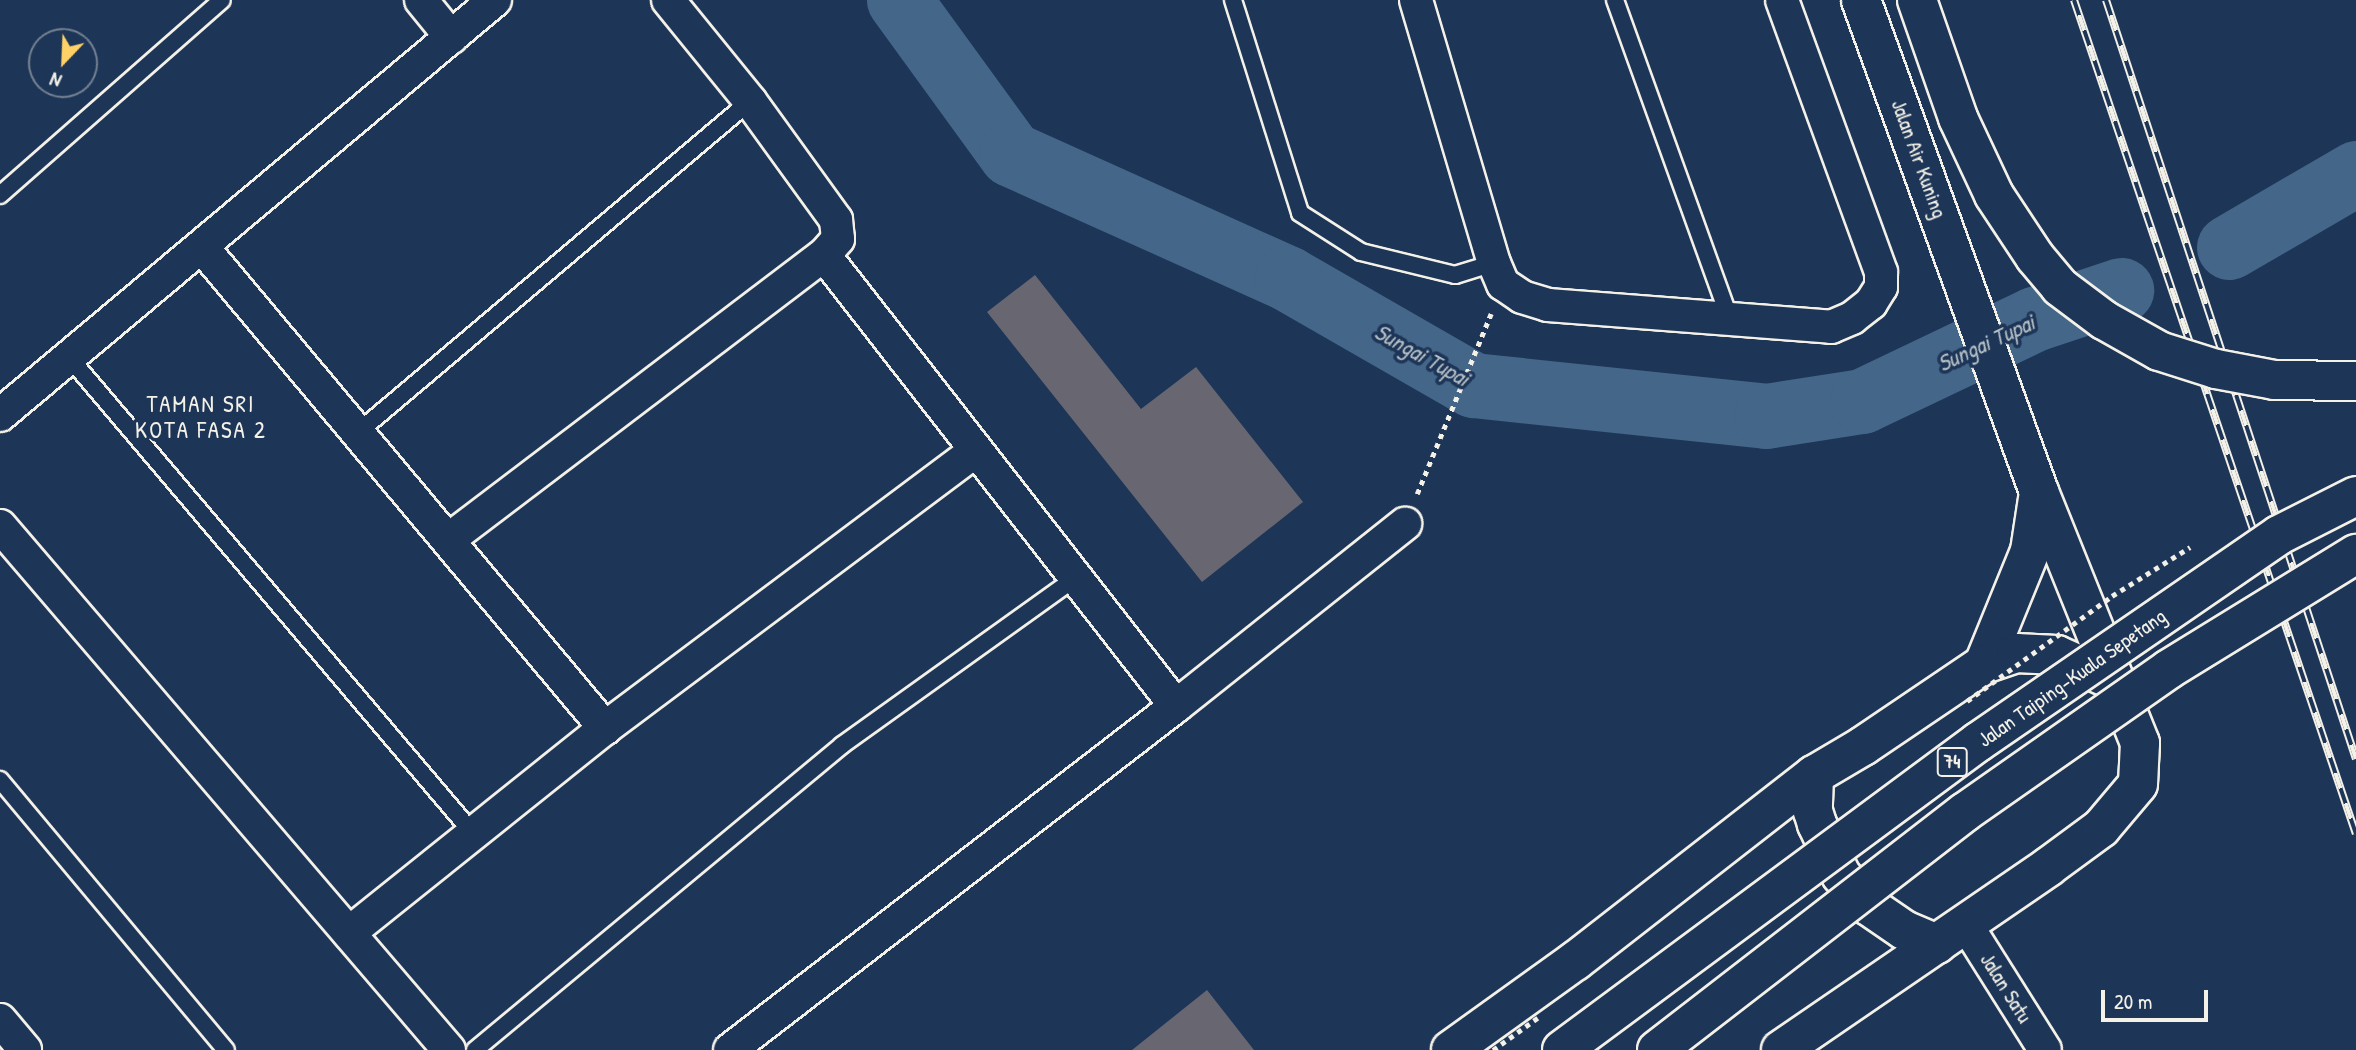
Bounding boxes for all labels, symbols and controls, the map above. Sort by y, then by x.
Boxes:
north arrow [28,28,98,98]
text: N [46,67,65,94]
street label: Jalan Air Kuning [1886,96,1952,222]
water label: Sungai Tupai [1933,309,2039,377]
water label: Sungai Tupai [1370,318,1474,392]
district label: TAMAN SRI KOTA FASA 2 [136,390,266,444]
street label: Jalan Taiping-Kuala Sepetang [1973,603,2171,753]
road number: 74 [1936,747,1968,778]
street label: Jalan Satu [1975,948,2037,1028]
scale bar [2104,976,2211,1020]
text: 20 m [2114,987,2152,1016]

